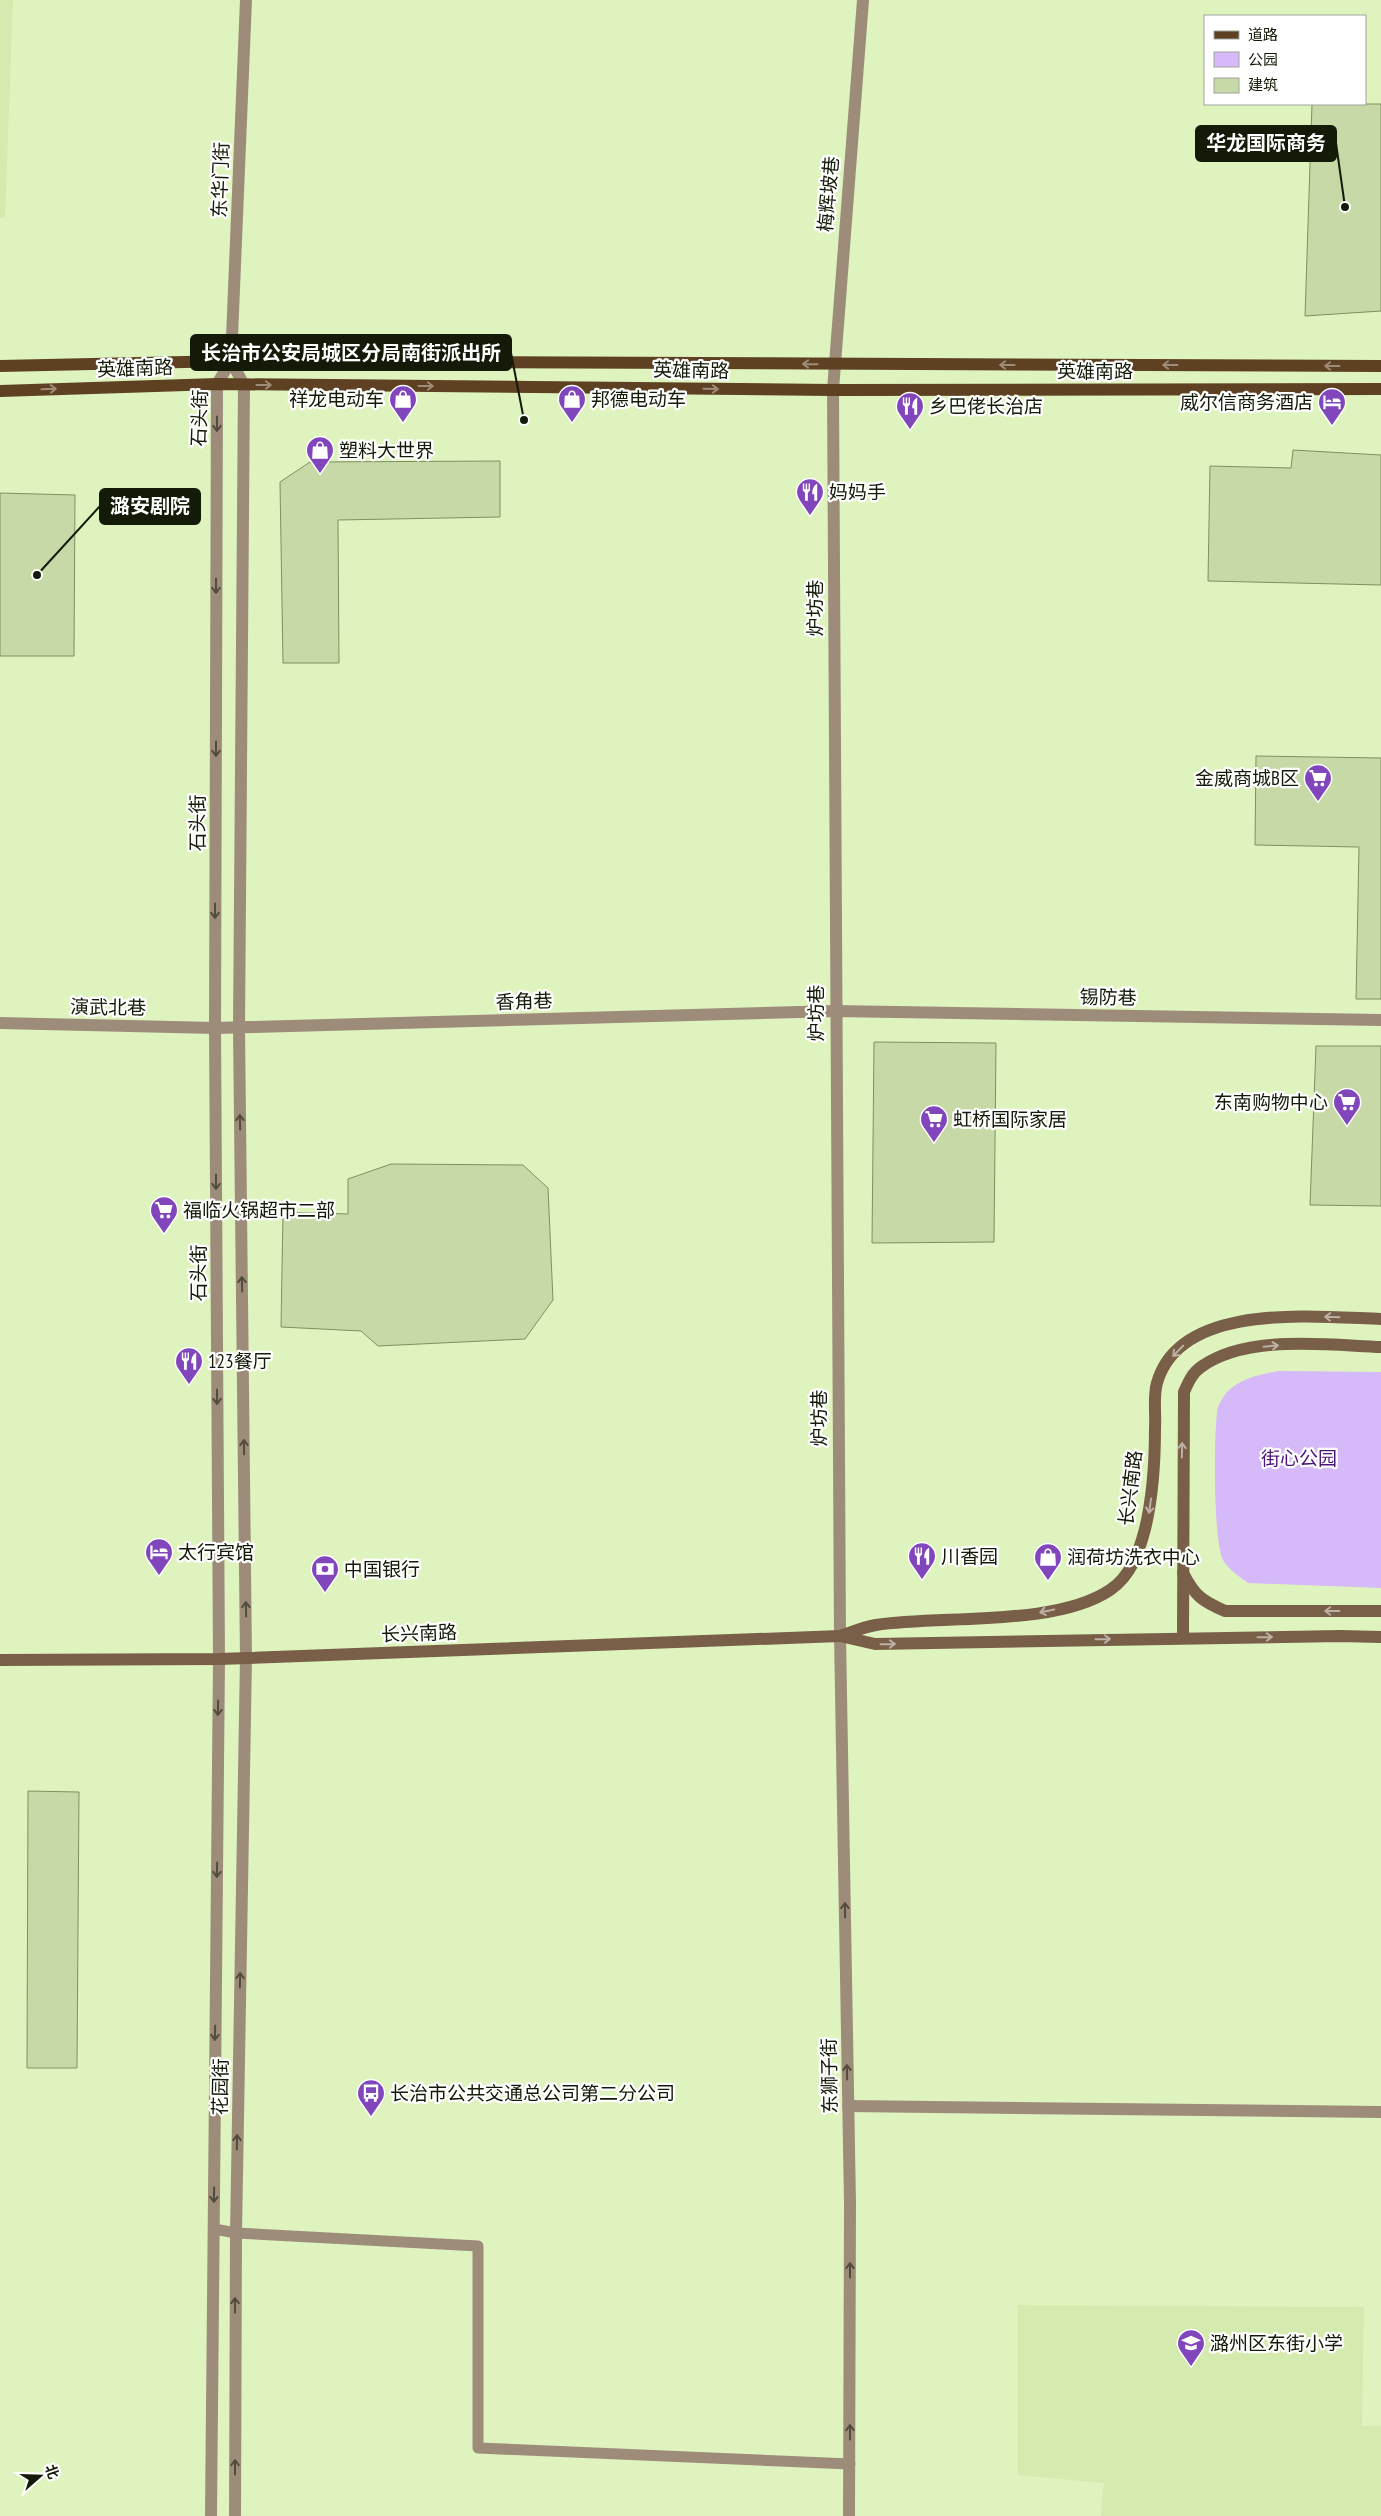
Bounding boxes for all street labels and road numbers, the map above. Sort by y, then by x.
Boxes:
street label: 东华门街 [207,142,233,218]
street label: 梅辉坡巷 [813,155,843,233]
street label: 英雄南路 [97,355,173,381]
street label: 英雄南路 [653,357,729,383]
street label: 英雄南路 [1057,359,1133,383]
street label: 石头街 [186,389,212,447]
street label: 炉坊巷 [803,579,827,637]
street label: 石头街 [185,794,209,852]
street label: 炉坊巷 [804,984,828,1042]
street label: 锡防巷 [1079,985,1137,1009]
street label: 香角巷 [495,988,553,1014]
street label: 演武北巷 [70,994,146,1020]
street label: 石头街 [186,1244,210,1302]
street label: 炉坊巷 [807,1389,831,1447]
street label: 长兴南路 [1113,1449,1147,1527]
street label: 长兴南路 [381,1620,457,1646]
street label: 东狮子街 [816,2038,842,2114]
street label: 花园街 [208,2058,232,2116]

